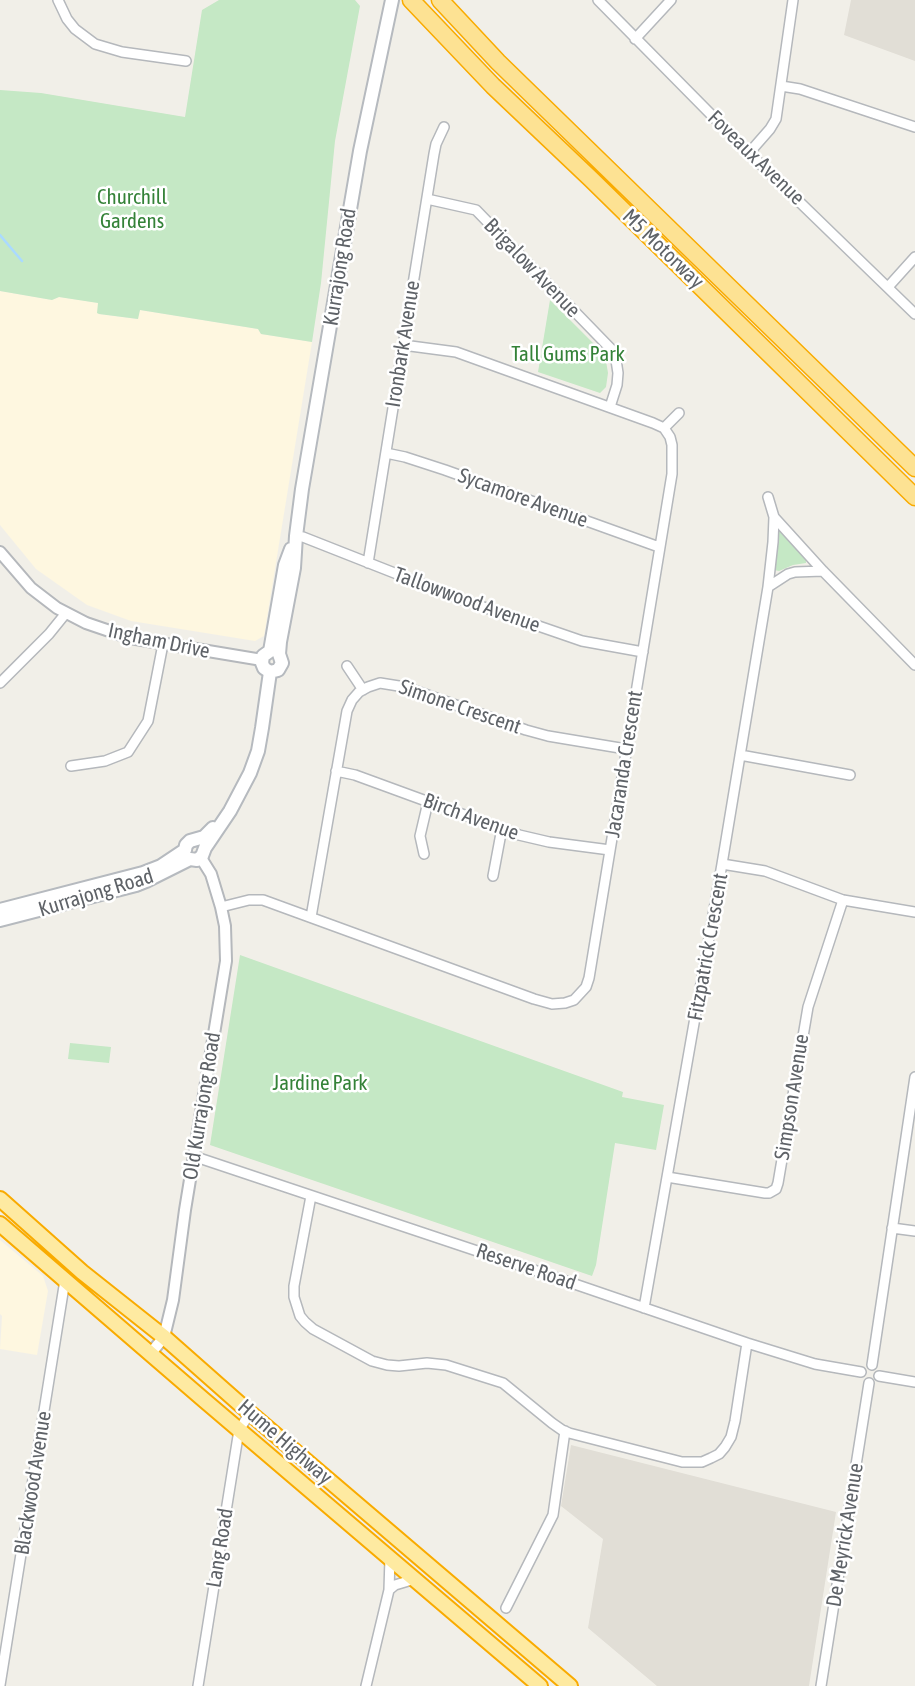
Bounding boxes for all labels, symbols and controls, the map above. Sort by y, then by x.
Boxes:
street label: Foveaux Avenue [702,105,810,211]
park label: Churchill Gardens [97,184,167,234]
street label: M5 Motorway [617,204,709,294]
street label: Kurrajong Road [318,206,362,328]
street label: Brigalow Avenue [479,213,585,323]
street label: Ironbark Avenue [381,279,425,409]
park label: Tall Gums Park [511,341,625,367]
street label: Sycamore Avenue [455,463,591,533]
street label: Tallowwood Avenue [390,562,544,638]
street label: Ingham Drive [106,618,212,664]
street label: Simone Crescent [396,674,524,740]
street label: Jacaranda Crescent [600,689,648,839]
street label: Birch Avenue [420,788,522,846]
street label: Kurrajong Road [35,864,157,922]
street label: Fitzpatrick Crescent [683,871,733,1023]
street label: Old Kurrajong Road [178,1030,226,1182]
street label: Simpson Avenue [770,1032,814,1162]
park label: Jardine Park [272,1070,368,1096]
street label: Reserve Road [473,1238,579,1296]
street label: Hume Highway [233,1394,337,1490]
street label: Blackwood Avenue [9,1409,57,1557]
street label: De Meyrick Avenue [821,1461,869,1609]
street label: Lang Road [201,1506,239,1590]

